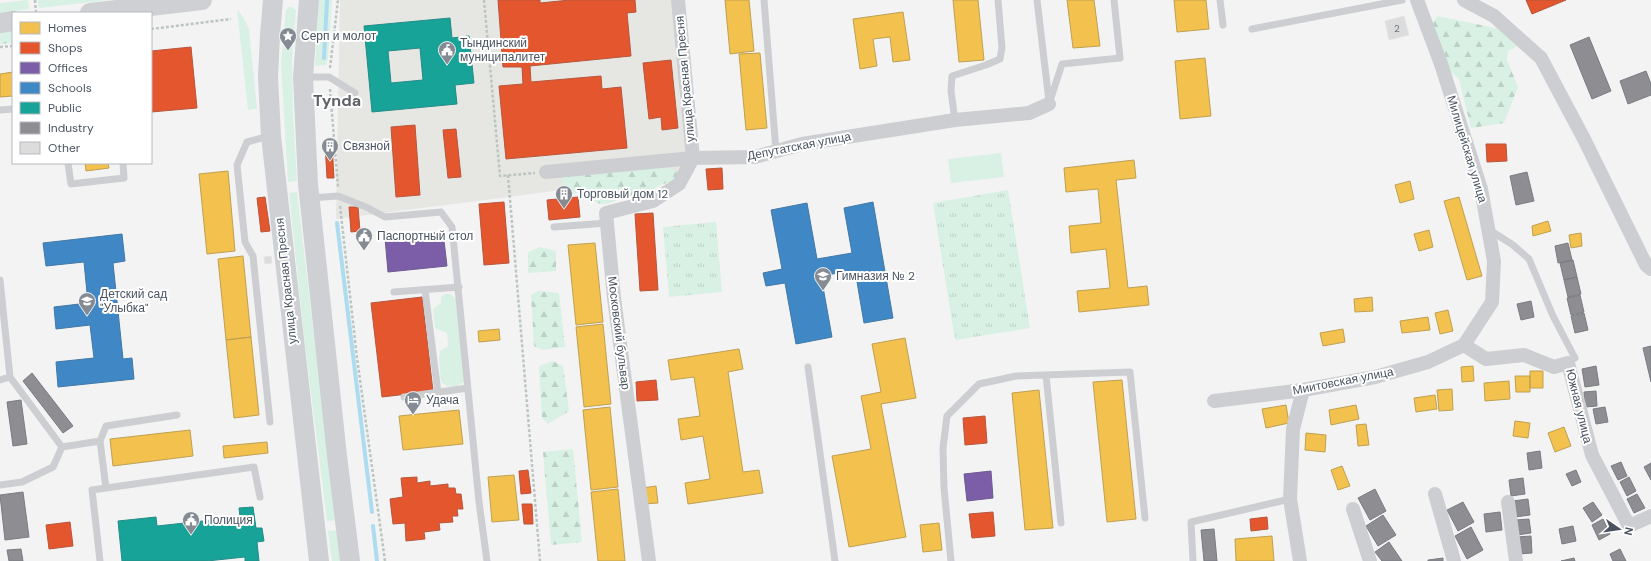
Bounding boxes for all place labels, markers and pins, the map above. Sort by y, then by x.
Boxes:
place icon: Серп и молот [278,26,298,51]
place label: Серп и молот [301,28,377,44]
place label: Тындинский муниципалитет [460,35,546,65]
public building icon: Тындинский муниципалитет [437,40,457,65]
building icon: Связной [320,136,340,161]
place label: Связной [343,138,390,154]
building icon: Торговый дом 12 [554,184,574,209]
place label: Торговый дом 12 [577,186,668,202]
public building icon: Паспортный стол [354,226,374,251]
place label: Паспортный стол [377,228,473,244]
school or university icon: Гимназия № 2 [813,266,833,291]
place label: Гимназия № 2 [836,268,915,284]
place label: Детский сад "Улыбка" [100,286,167,316]
school or university icon: Детский сад "Улыбка" [77,291,97,316]
hotel icon: Удача [403,390,423,415]
place label: Удача [426,392,459,408]
public building icon: Полиция [181,510,201,535]
place label: Полиция [204,512,253,528]

